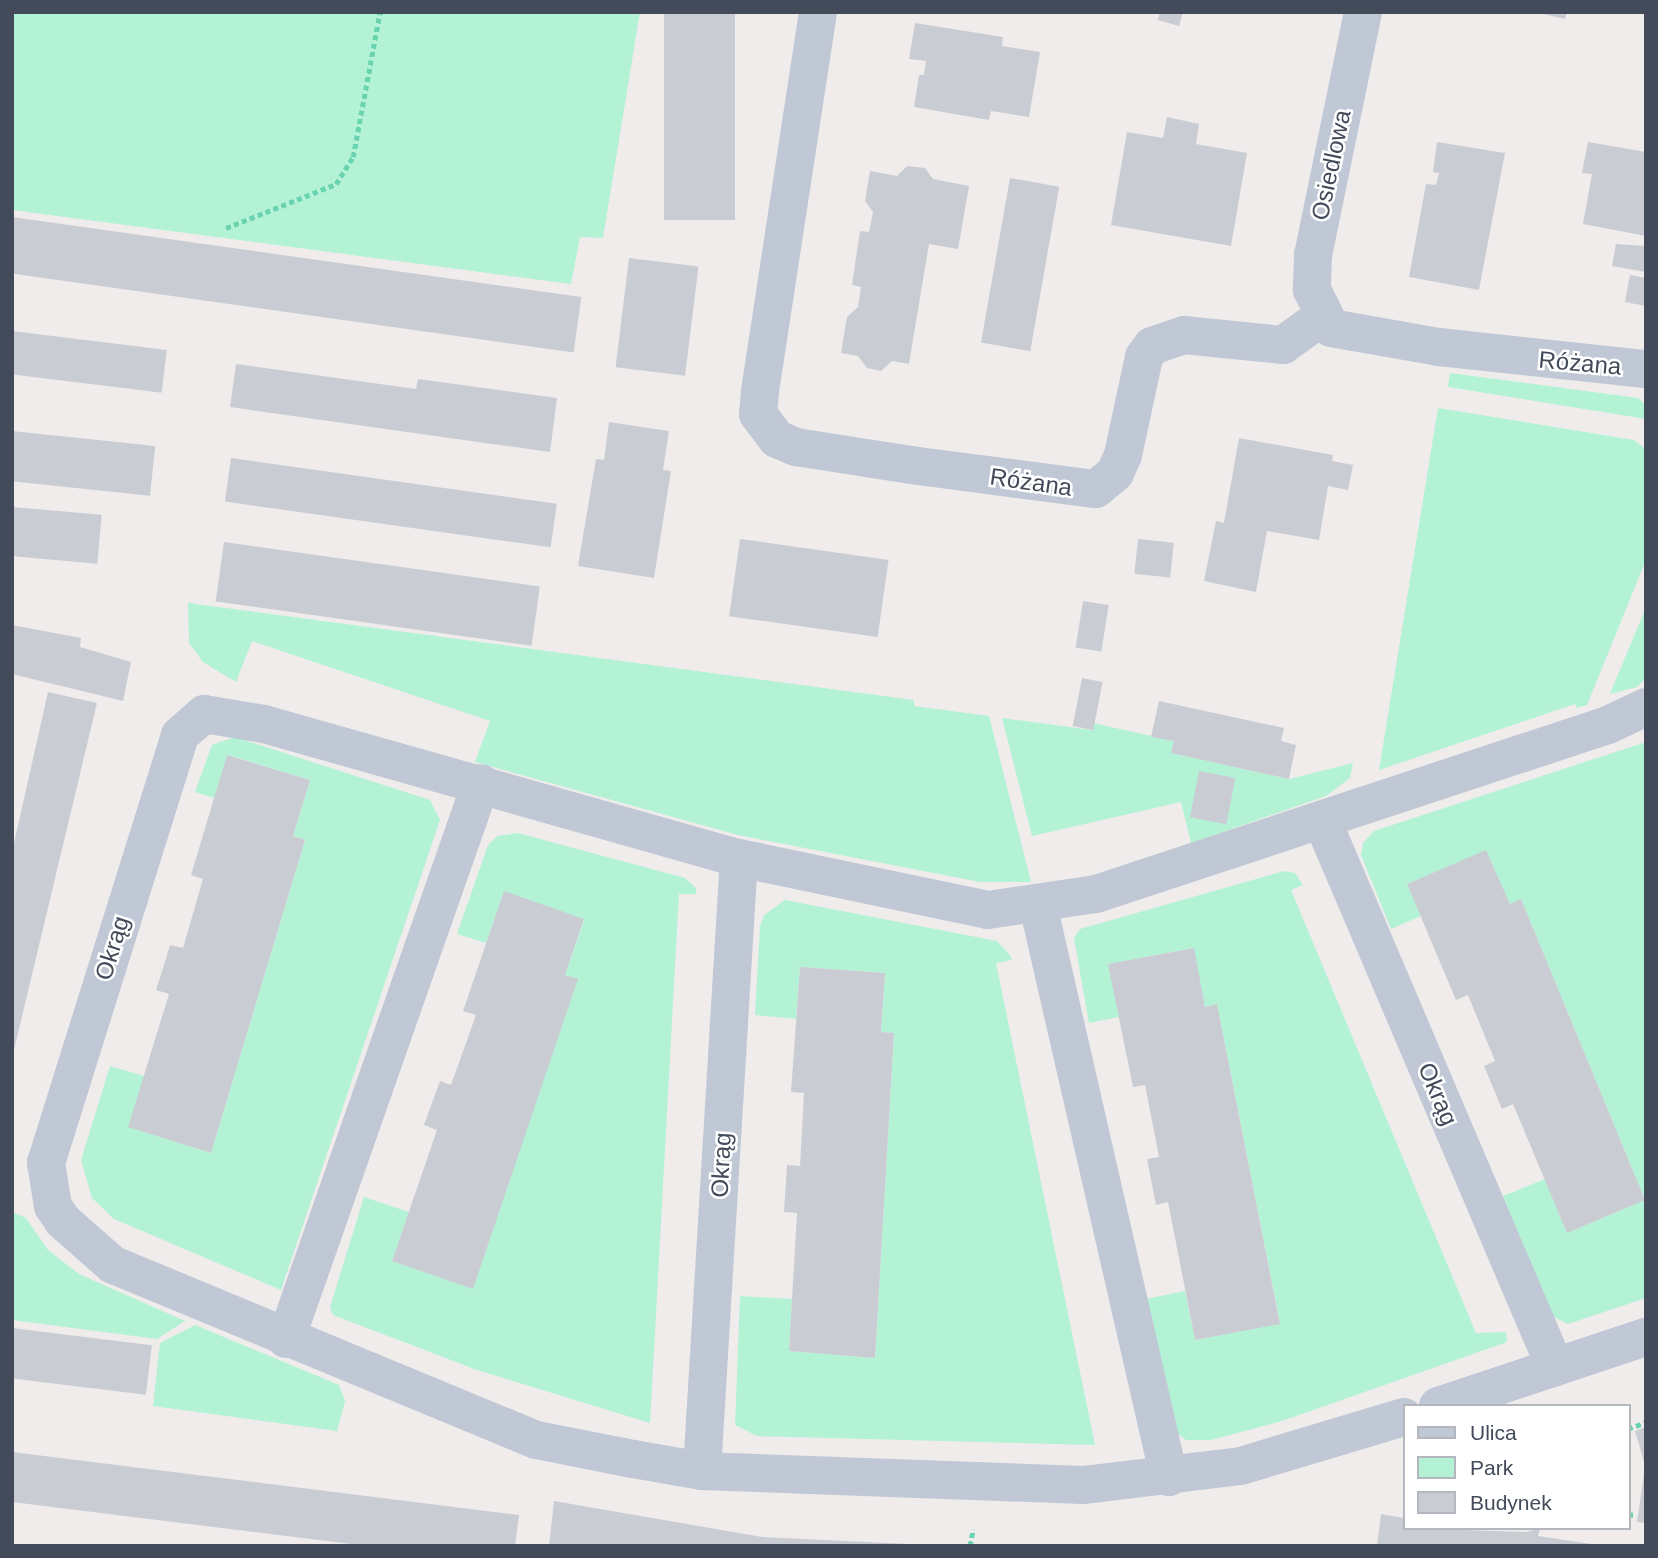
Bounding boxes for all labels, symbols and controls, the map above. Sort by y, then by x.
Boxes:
street label: Osiedlowa [1305,107,1357,223]
street label: Różana [1538,345,1622,381]
street label: Różana [988,462,1074,502]
street label: Okrąg [89,913,135,983]
street label: Okrąg [1412,1058,1464,1130]
street label: Okrąg [705,1132,737,1198]
legend [1402,1404,1630,1530]
text: Ulica [1470,1421,1517,1444]
text: Park [1470,1456,1513,1479]
text: Budynek [1470,1491,1552,1514]

